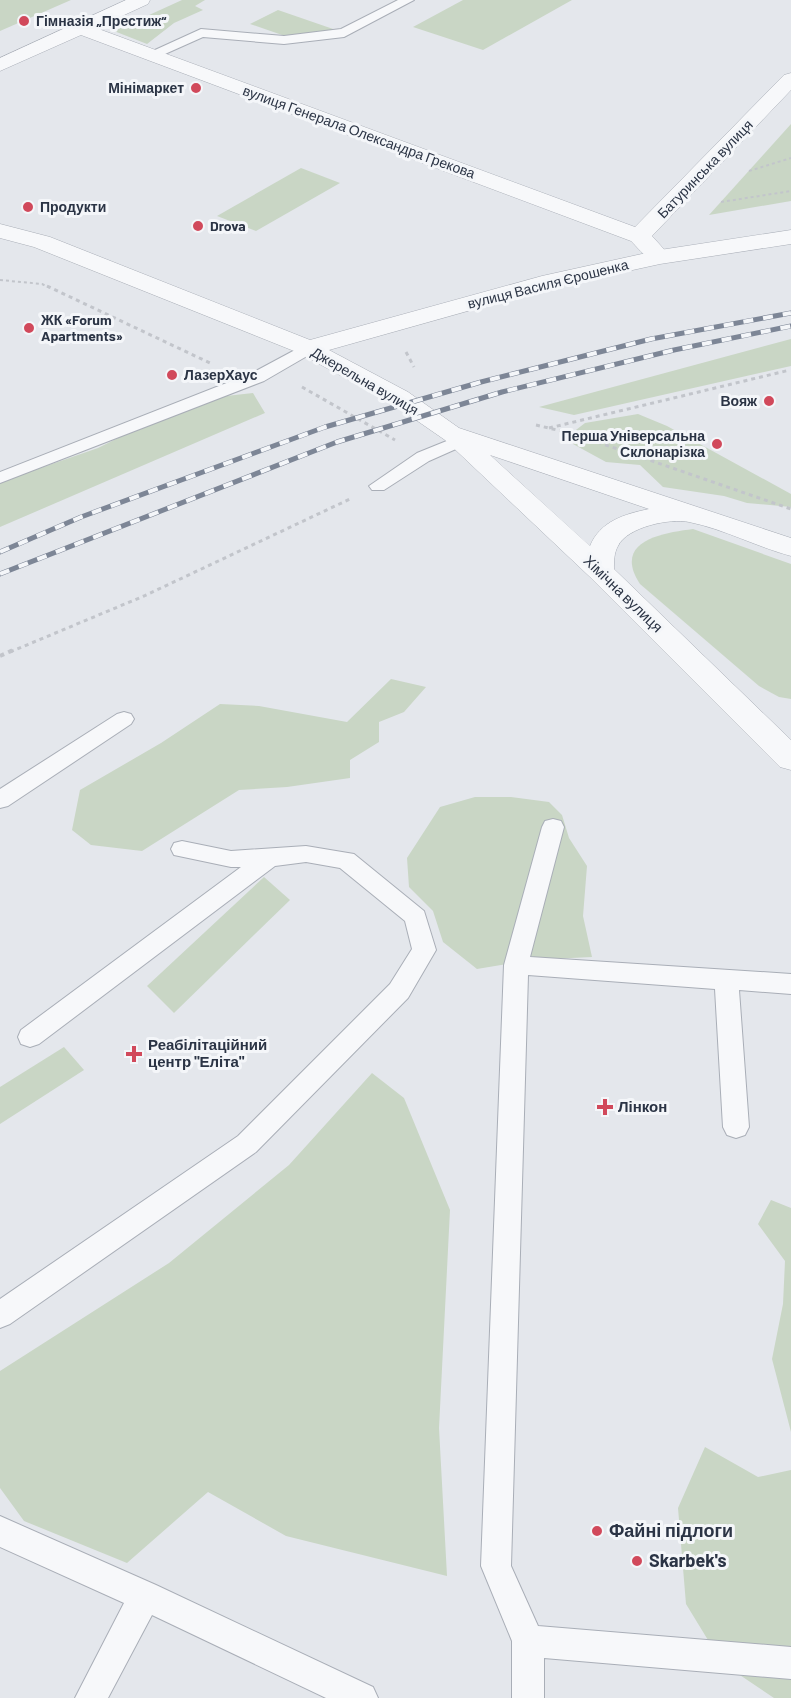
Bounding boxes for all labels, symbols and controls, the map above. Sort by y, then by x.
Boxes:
place label: Гімназія „Престиж“ [36,12,167,29]
marker: Гімназія „Престиж“ [17,14,31,28]
place label: Мінімаркет [108,79,184,96]
marker: Мінімаркет [189,81,203,95]
street label: вулиця Генерала Олександра Грекова [241,81,478,182]
street label: Батуринська вулиця [653,116,756,221]
place label: Продукти [40,198,106,215]
marker: Продукти [21,200,35,214]
place label: Drova [210,217,246,234]
marker: Drova [191,219,205,233]
street label: вулиця Василя Єрошенка [466,255,630,312]
place label: ЖК «Forum Apartments» [40,311,123,344]
marker: ЖК «Forum Apartments» [22,321,36,335]
street label: Джерельна вулиця [309,343,422,418]
place label: ЛазерХаус [184,366,258,383]
marker: ЛазерХаус [165,368,179,382]
place label: Вояж [720,392,758,409]
marker: Вояж [762,394,776,408]
place label: Перша Універсальна Склонарізка [562,427,705,460]
marker: Перша Універсальна Склонарізка [710,437,724,451]
street label: Хімічна вулиця [580,551,667,636]
place label: Реабілітаційний центр "Еліта" [148,1035,267,1070]
marker: Реабілітаційний центр "Еліта" [125,1045,143,1063]
place label: Лінкон [618,1097,667,1115]
marker: Лінкон [596,1098,614,1116]
place label: Файні підлоги [609,1519,733,1541]
marker: Файні підлоги [590,1524,604,1538]
place label: Skarbek's [649,1549,727,1571]
marker: Skarbek's [630,1554,644,1568]

